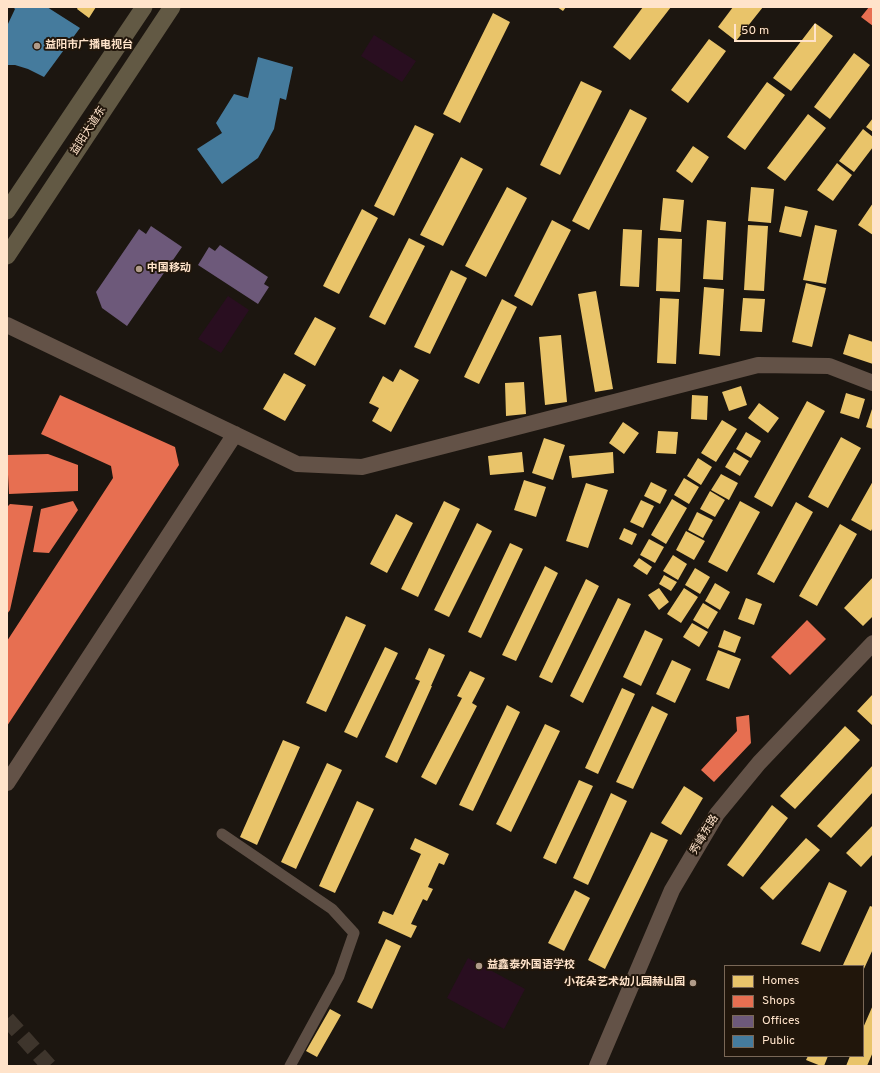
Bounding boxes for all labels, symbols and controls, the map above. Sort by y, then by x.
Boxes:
scale bar [736,16,818,42]
text: 50 m [741,23,769,39]
place label: 益阳市广播电视台 [45,39,133,53]
marker: 益阳市广播电视台 [32,41,42,51]
street label: 益阳大道东 [68,104,110,158]
place label: 中国移动 [147,262,191,276]
marker: 中国移动 [134,264,144,274]
street label: 秀峰东路 [688,813,722,857]
place label: 益鑫泰外国语学校 [487,959,575,973]
marker: 益鑫泰外国语学校 [474,961,484,971]
legend [724,965,864,1057]
text: Homes [762,973,799,989]
place label: 小花朵艺术幼儿园赫山园 [564,976,685,990]
marker: 小花朵艺术幼儿园赫山园 [688,978,698,988]
text: Shops [762,993,795,1009]
text: Offices [762,1013,800,1029]
text: Public [762,1033,795,1049]

